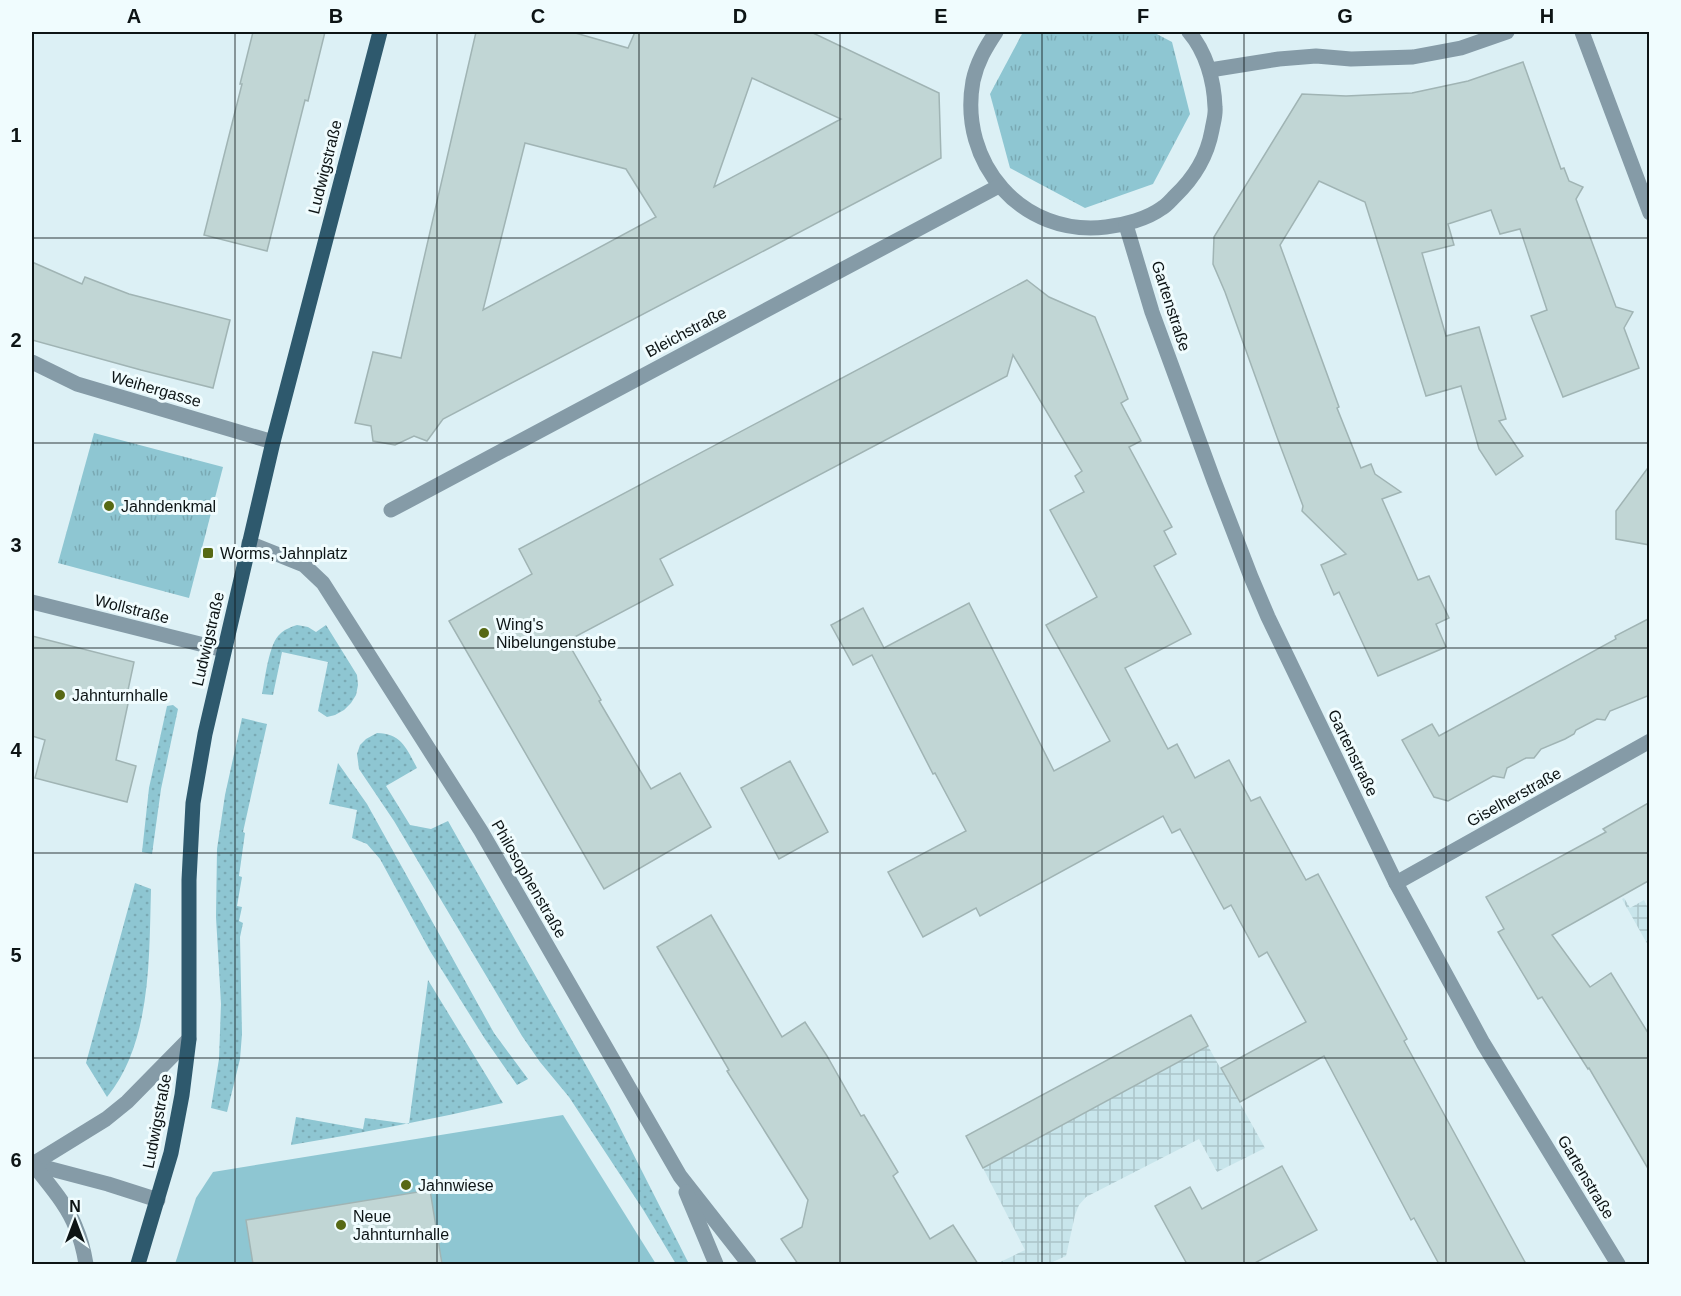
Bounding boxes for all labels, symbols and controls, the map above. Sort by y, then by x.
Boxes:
text: A [127,5,141,27]
text: B [329,5,343,27]
text: C [531,5,545,27]
text: D [733,5,747,27]
text: E [934,5,948,27]
text: F [1137,5,1149,27]
text: G [1337,5,1353,27]
text: H [1540,5,1554,27]
street label: Ludwigstraße [305,118,345,216]
text: 1 [10,124,22,146]
street label: Gartenstraße [1148,259,1194,354]
street label: Bleichstraße [643,304,729,360]
text: 2 [10,329,22,351]
street label: Weihergasse [109,368,203,410]
place label: Jahndenkmal [121,498,216,515]
marker: Jahndenkmal [102,499,116,513]
text: 3 [10,534,22,556]
place label: Worms, Jahnplatz [220,545,348,562]
marker: Worms, Jahnplatz [201,546,215,560]
street label: Ludwigstraße [189,590,227,688]
street label: Wollstraße [93,592,171,626]
place label: Wing's Nibelungenstube [496,616,616,651]
marker: Wing's Nibelungenstube [477,626,491,640]
place label: Jahnturnhalle [72,687,168,704]
marker: Jahnturnhalle [53,688,67,702]
street label: Gartenstraße [1325,707,1381,799]
text: 4 [10,739,22,761]
street label: Giselherstraße [1464,764,1564,830]
street label: Philosophenstraße [488,817,570,941]
text: 5 [10,944,22,966]
street label: Ludwigstraße [139,1072,175,1170]
street label: Gartenstraße [1554,1132,1618,1222]
text: 6 [10,1149,22,1171]
place label: Jahnwiese [418,1177,494,1194]
marker: Jahnwiese [399,1178,413,1192]
north arrow [45,1191,105,1251]
text: N [69,1198,81,1215]
place label: Neue Jahnturnhalle [353,1208,449,1243]
marker: Neue Jahnturnhalle [334,1218,348,1232]

